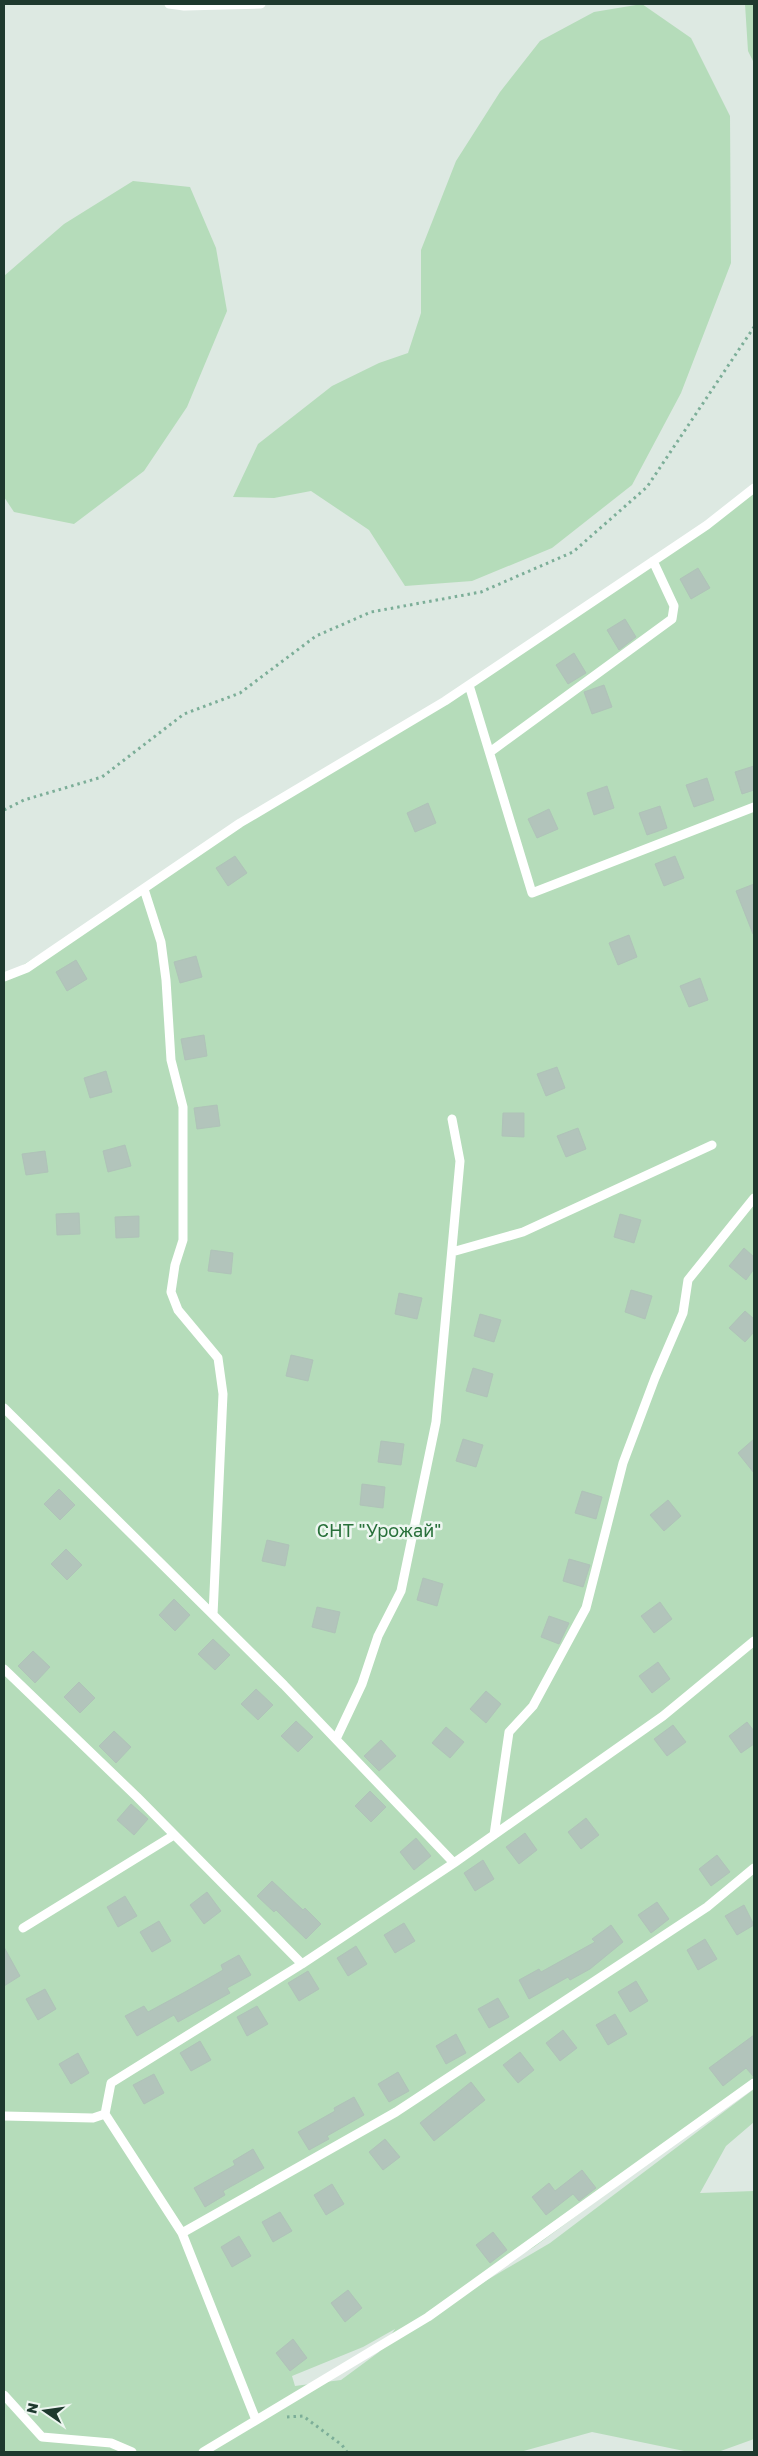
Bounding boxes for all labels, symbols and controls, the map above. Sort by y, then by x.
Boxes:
park label: СНТ "Урожай" [317,1519,441,1541]
north arrow [20,2386,70,2436]
text: N [22,2401,41,2415]

